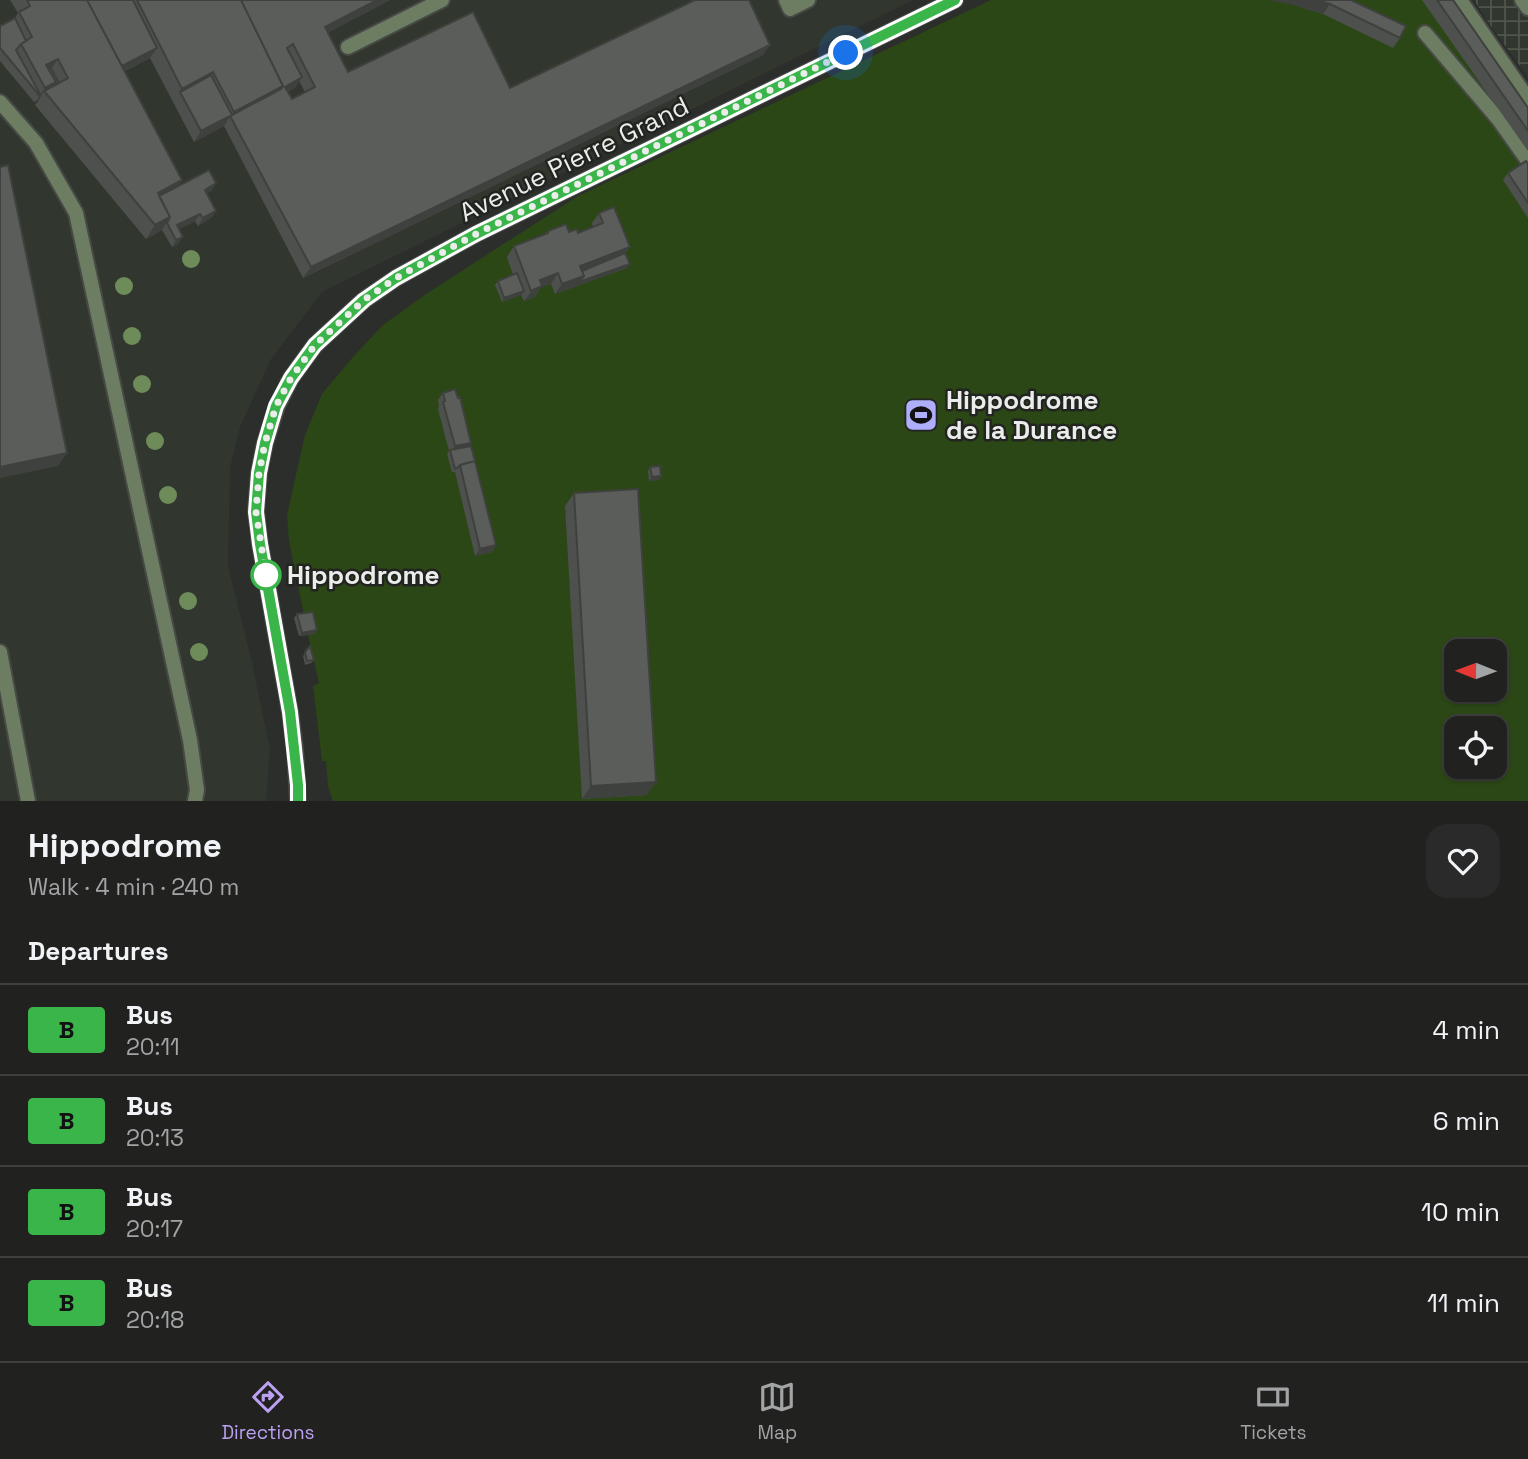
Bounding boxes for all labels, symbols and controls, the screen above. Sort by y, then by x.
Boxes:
your location [828,35,863,70]
street label: Avenue Pierre Grand [454,89,694,229]
place label: Hippodrome de la Durance [946,383,1117,447]
sports icon: Hippodrome de la Durance [902,396,940,434]
place label: Hippodrome [287,558,440,592]
marker: Hippodrome [251,560,281,590]
north arrow [1444,639,1507,702]
map controls [1444,639,1507,779]
button: locate [1444,716,1507,779]
button: heart [1426,824,1500,898]
text: Hippodrome [28,825,222,867]
text: Walk · 4 min · 240 m [28,872,239,902]
text: Departures [28,934,169,968]
text: Bus [126,998,173,1032]
text: 4 min [1432,1013,1500,1047]
text: B [59,1014,74,1045]
text: 20:11 [126,1032,180,1062]
text: Bus [126,1089,173,1123]
text: 6 min [1433,1104,1500,1138]
text: B [59,1105,74,1136]
text: 20:13 [126,1123,184,1153]
text: Bus [126,1180,173,1214]
text: 10 min [1421,1195,1500,1229]
text: B [59,1196,74,1227]
text: 20:17 [126,1214,183,1244]
text: Bus [126,1271,173,1305]
text: 11 min [1427,1286,1500,1320]
text: B [59,1287,74,1318]
text: 20:18 [126,1305,184,1335]
tab: Directions [221,1378,315,1445]
tab: Map [758,1378,797,1445]
tab: Tickets [1240,1378,1307,1445]

